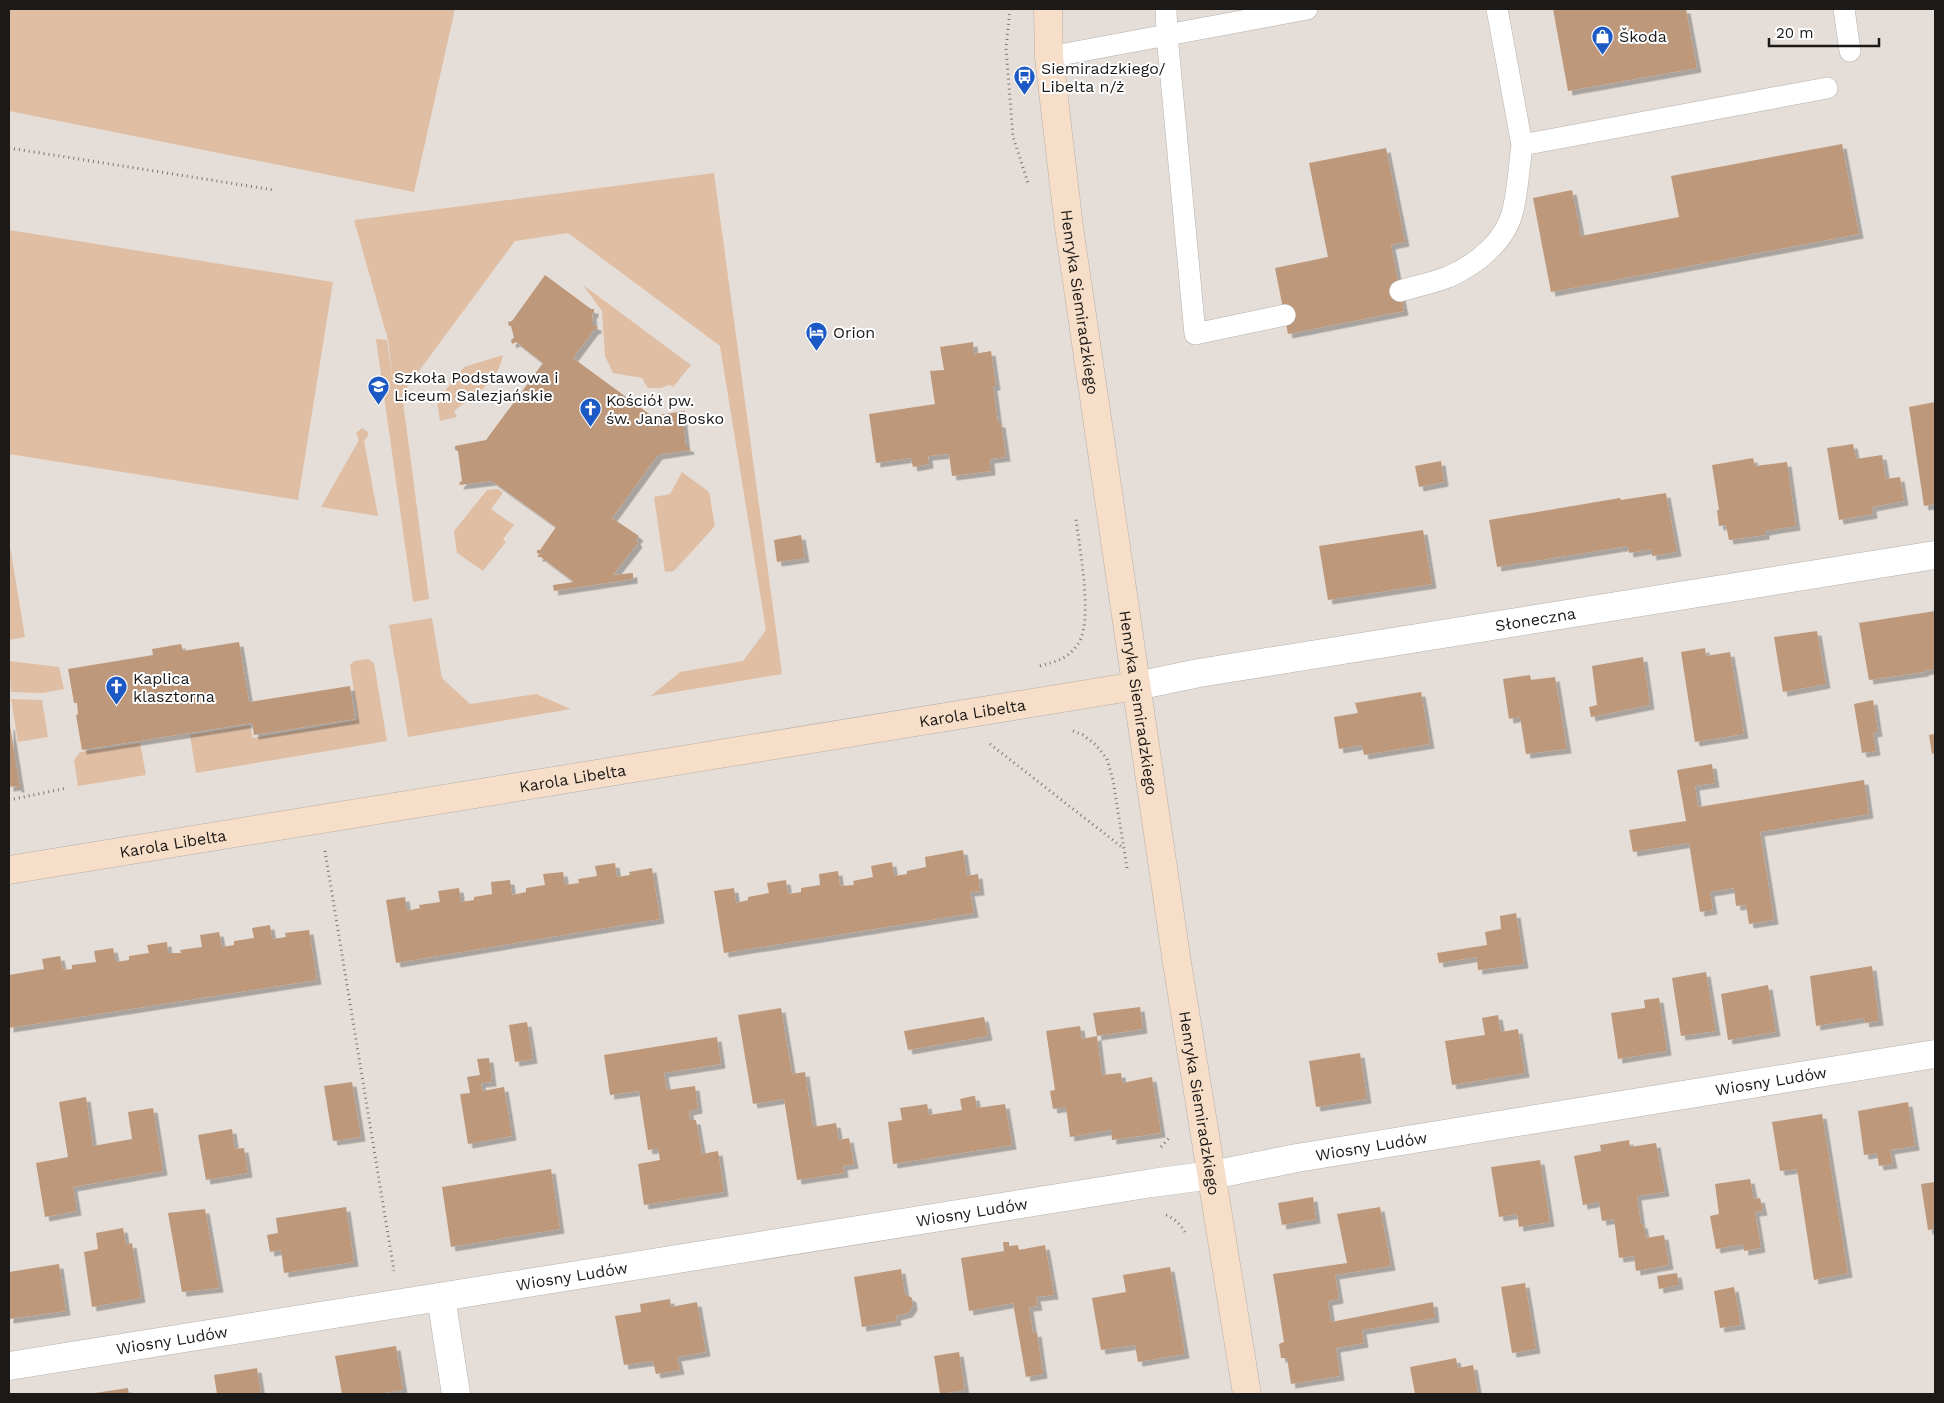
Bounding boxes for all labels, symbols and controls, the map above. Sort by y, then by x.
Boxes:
scale bar [1769,15,1879,47]
shop icon: Škoda [1591,24,1615,55]
text: 20 m [1776,24,1814,42]
place label: Škoda [1619,27,1667,46]
place label: Siemiradzkiego/ Libelta n/ż [1041,59,1166,96]
bus stop icon: Siemiradzkiego/ Libelta n/ż [1013,65,1037,96]
street label: Henryka Siemiradzkiego [1057,209,1102,396]
hotel icon: Orion [805,320,829,351]
place label: Orion [833,323,875,342]
place label: Szkoła Podstawowa i Liceum Salezjańskie [394,368,559,405]
school or university icon: Szkoła Podstawowa i Liceum Salezjańskie [366,374,390,405]
place label: Kościół pw. św. Jana Bosko [606,391,724,428]
church icon: Kościół pw. św. Jana Bosko [578,397,602,428]
street label: Słoneczna [1494,604,1577,635]
street label: Henryka Siemiradzkiego [1115,609,1161,796]
place label: Kaplica klasztorna [133,669,215,706]
church icon: Kaplica klasztorna [105,675,129,706]
street label: Karola Libelta [918,695,1027,731]
street label: Karola Libelta [518,760,627,797]
street label: Karola Libelta [118,826,228,862]
street label: Henryka Siemiradzkiego [1175,1010,1224,1197]
street label: Wiosny Ludów [1714,1063,1828,1100]
street label: Wiosny Ludów [1314,1128,1429,1165]
street label: Wiosny Ludów [915,1194,1029,1231]
street label: Wiosny Ludów [515,1258,629,1295]
street label: Wiosny Ludów [115,1322,229,1359]

